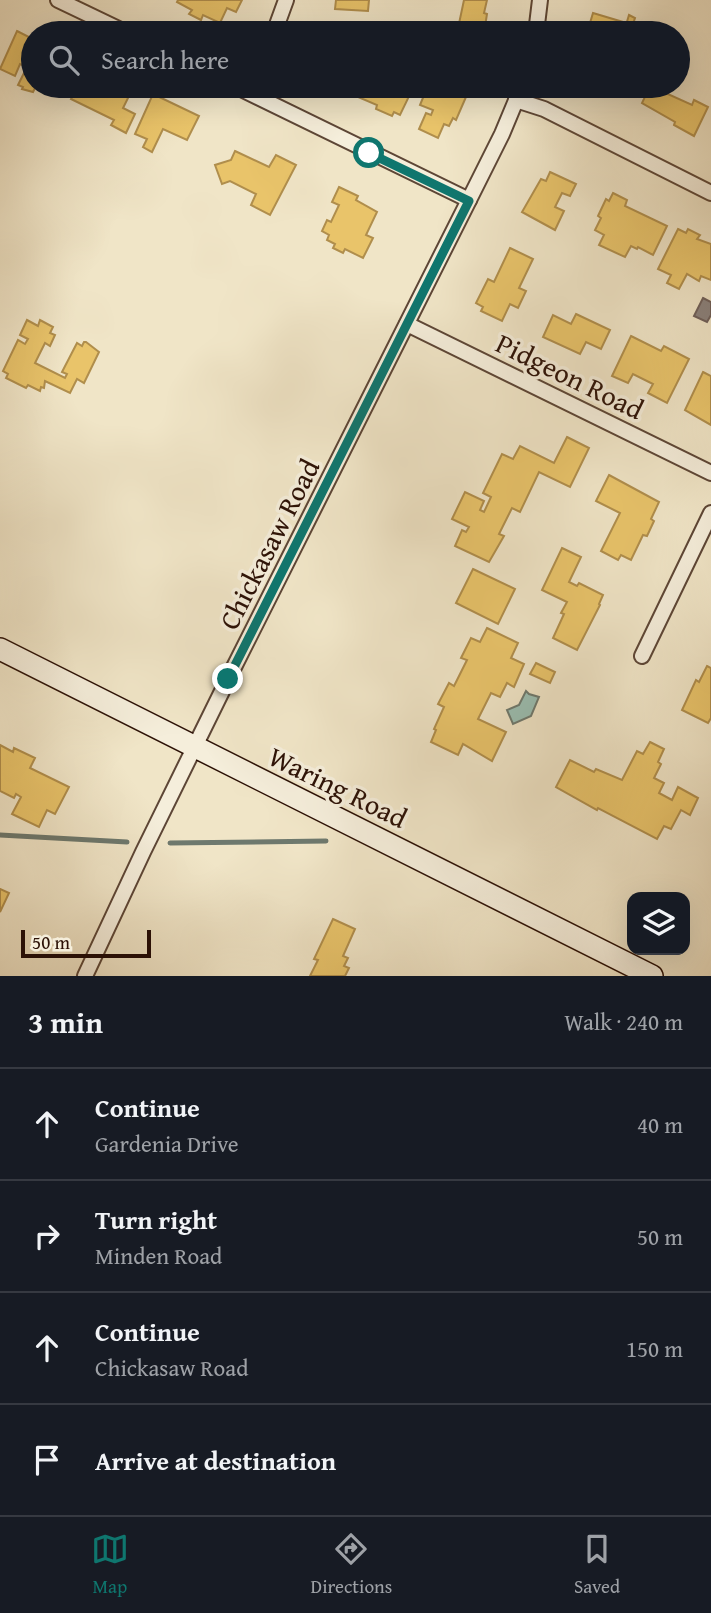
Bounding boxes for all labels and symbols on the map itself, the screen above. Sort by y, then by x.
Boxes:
route start [353,137,384,168]
street label: Pidgeon Road [489,322,651,429]
street label: Chickasaw Road [208,451,329,636]
route end [212,663,243,694]
street label: Waring Road [262,735,415,838]
scale bar [21,927,150,959]

